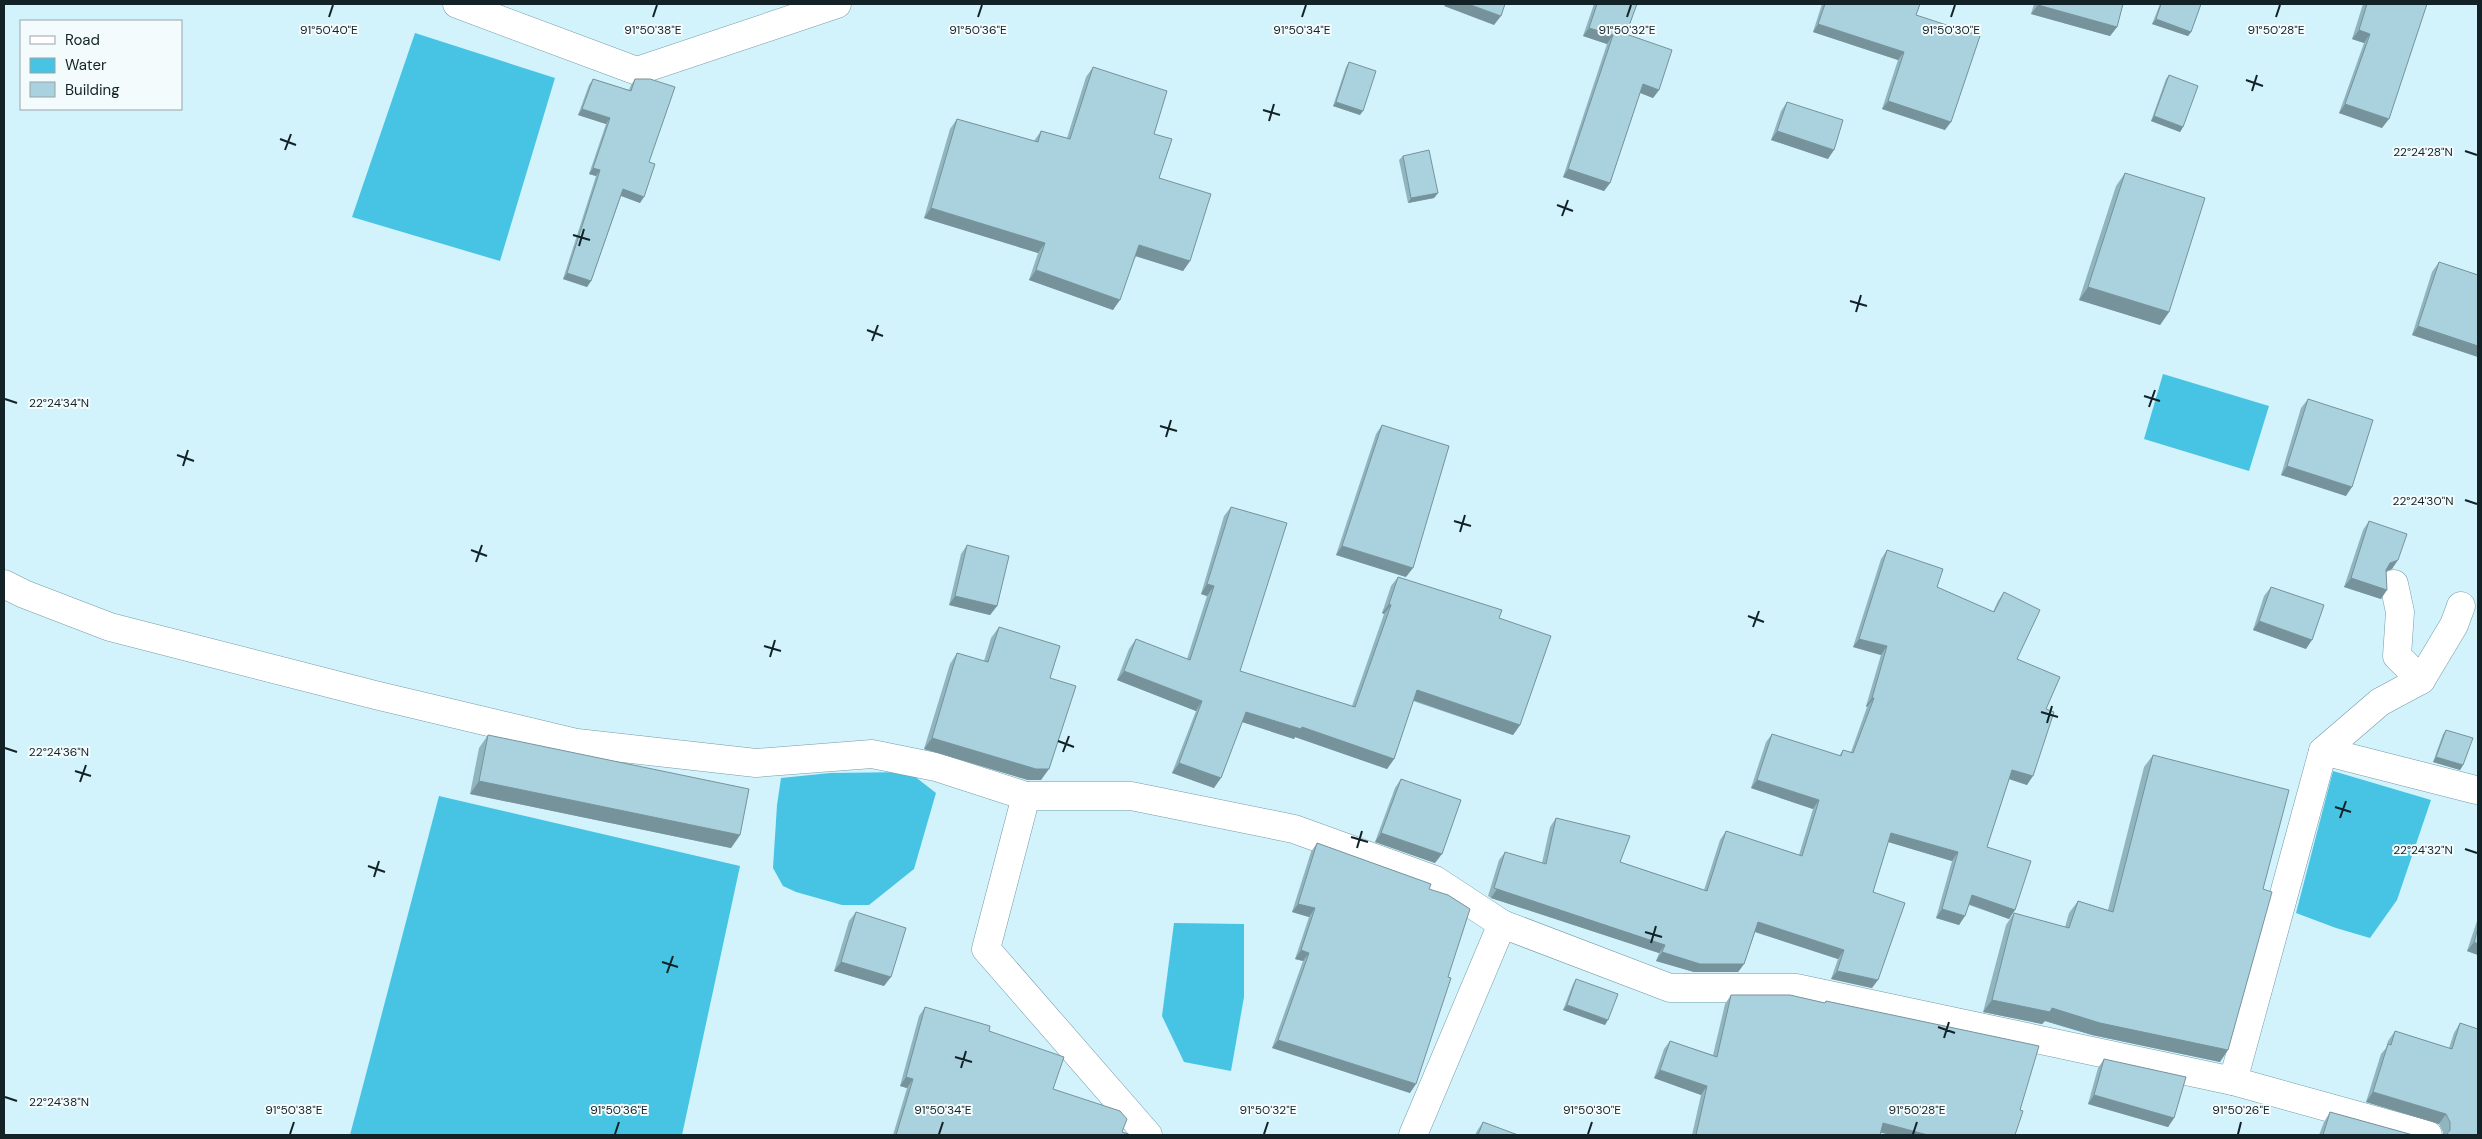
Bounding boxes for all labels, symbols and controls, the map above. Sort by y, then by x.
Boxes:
legend [20,20,182,110]
text: 91°50'40"E [300,22,358,38]
text: 91°50'38"E [624,22,682,38]
text: 91°50'36"E [949,22,1007,38]
text: 91°50'34"E [1273,22,1331,38]
text: 91°50'32"E [1599,22,1656,38]
text: 91°50'30"E [1922,22,1980,38]
text: 91°50'28"E [2248,22,2305,38]
text: Road [65,30,100,50]
text: Water [65,55,107,75]
text: Building [65,80,120,100]
text: 22°24'28"N [2393,144,2453,160]
text: 22°24'34"N [29,395,89,411]
text: 22°24'30"N [2393,493,2453,509]
text: 22°24'36"N [29,744,89,760]
text: 22°24'32"N [2393,842,2453,858]
text: 22°24'38"N [29,1094,89,1110]
text: 91°50'38"E [265,1102,323,1118]
text: 91°50'36"E [590,1102,648,1118]
text: 91°50'34"E [914,1102,972,1118]
text: 91°50'32"E [1240,1102,1297,1118]
text: 91°50'30"E [1563,1102,1621,1118]
text: 91°50'28"E [1889,1102,1946,1118]
text: 91°50'26"E [2212,1102,2270,1118]

